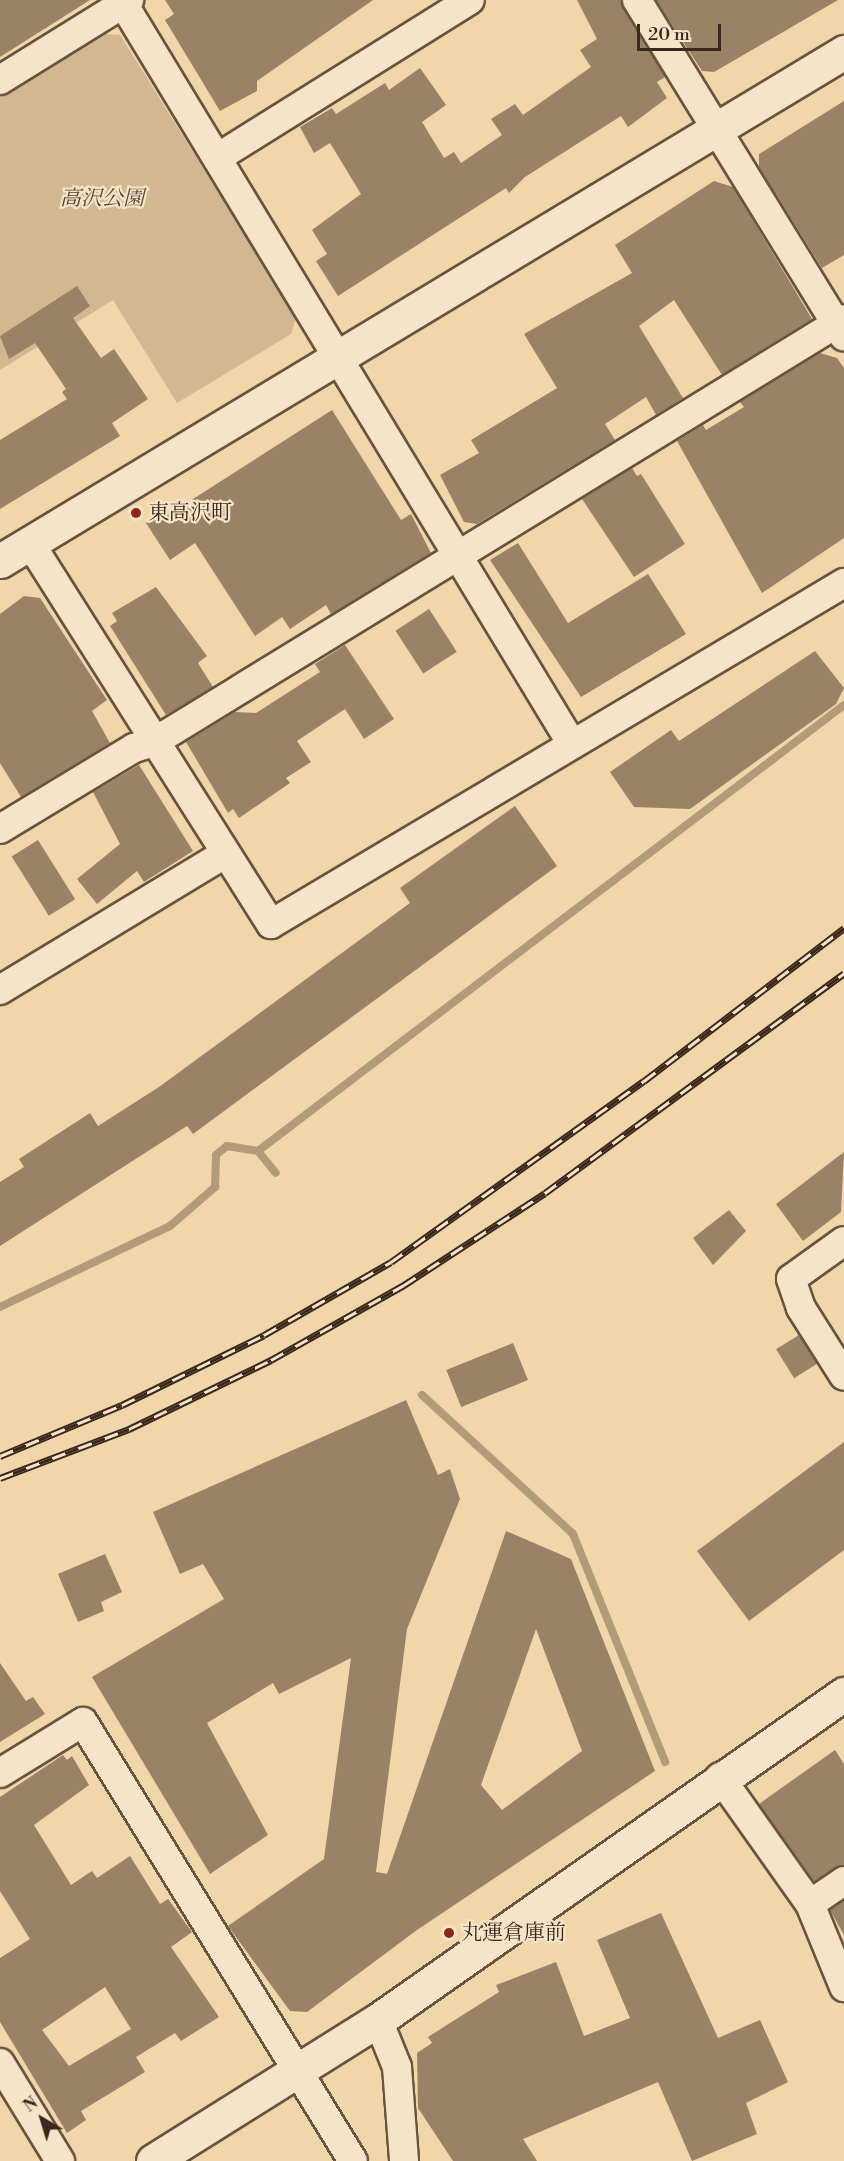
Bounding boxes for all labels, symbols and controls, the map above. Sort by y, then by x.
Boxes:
scale bar [640,12,724,50]
text: 20 m [648,23,690,46]
park label: 高沢公園 [60,186,144,212]
place label: 東高沢町 [148,500,232,526]
marker: 東高沢町 [129,506,143,520]
place label: 丸運倉庫前 [461,1920,566,1946]
marker: 丸運倉庫前 [442,1926,456,1940]
north arrow [12,2089,72,2149]
text: N [20,2093,42,2117]

